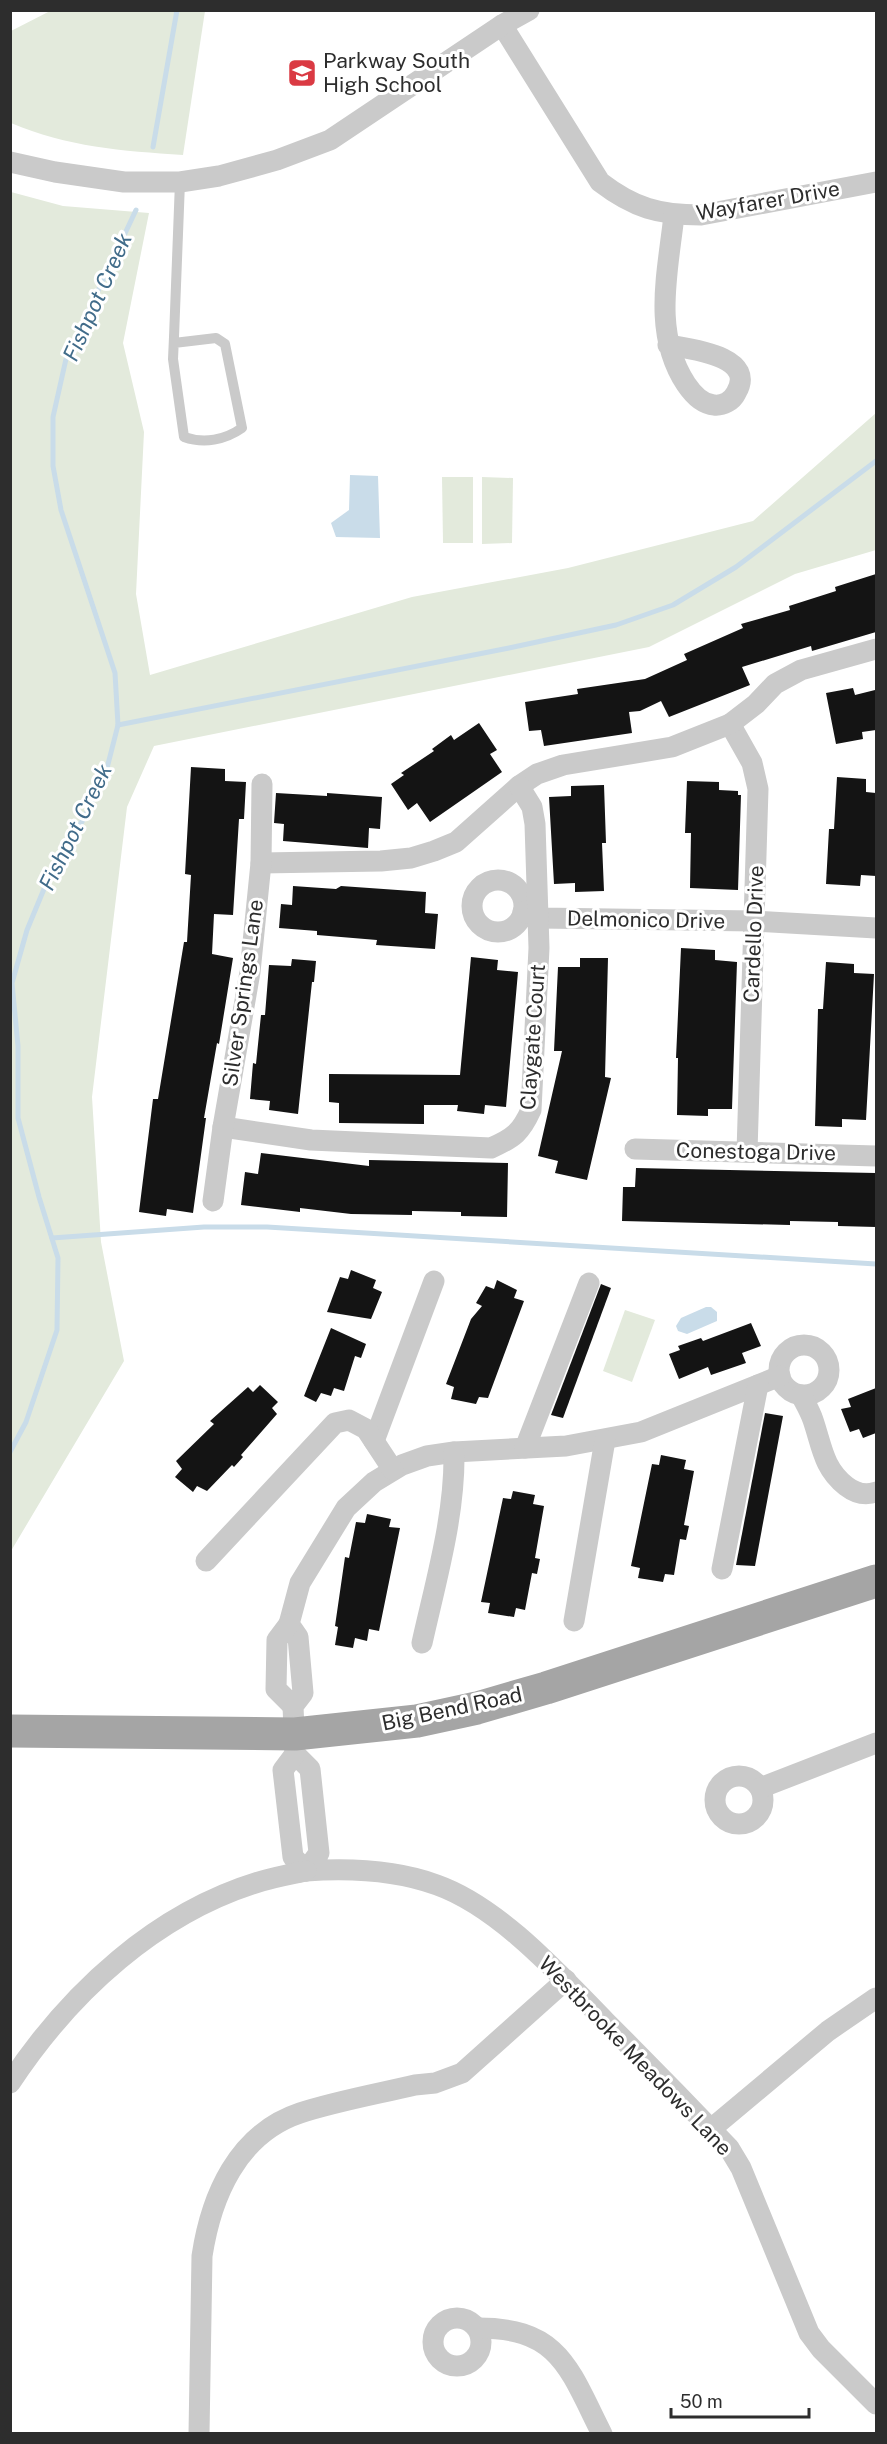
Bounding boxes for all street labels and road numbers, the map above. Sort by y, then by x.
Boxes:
street label: Wayfarer Drive [694,176,842,225]
street label: Cardello Drive [739,865,768,1003]
street label: Silver Springs Lane [217,898,268,1088]
street label: Delmonico Drive [567,906,725,933]
street label: Claygate Court [515,963,550,1111]
street label: Conestoga Drive [676,1138,836,1165]
street label: Big Bend Road [379,1681,524,1736]
street label: Westbrooke Meadows Lane [534,1951,737,2160]

